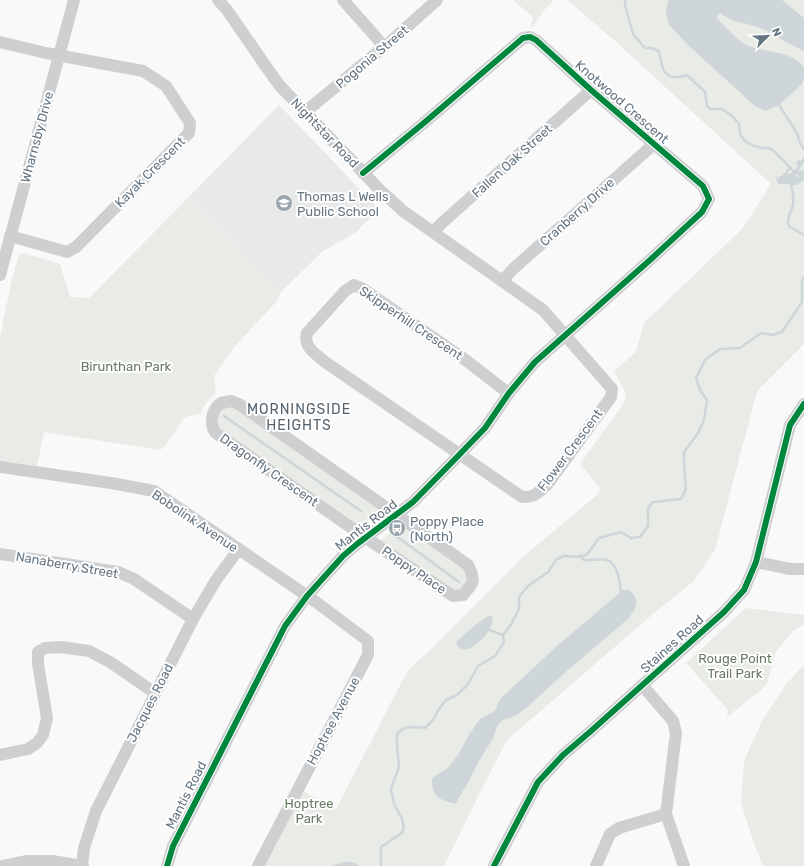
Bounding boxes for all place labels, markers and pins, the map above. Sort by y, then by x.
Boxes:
place label: Thomas L Wells Public School [297,189,389,219]
school or university icon: Thomas L Wells Public School [274,193,294,213]
place label: Poppy Place (North) [410,514,484,544]
bus stop icon: Poppy Place (North) [387,518,407,538]

